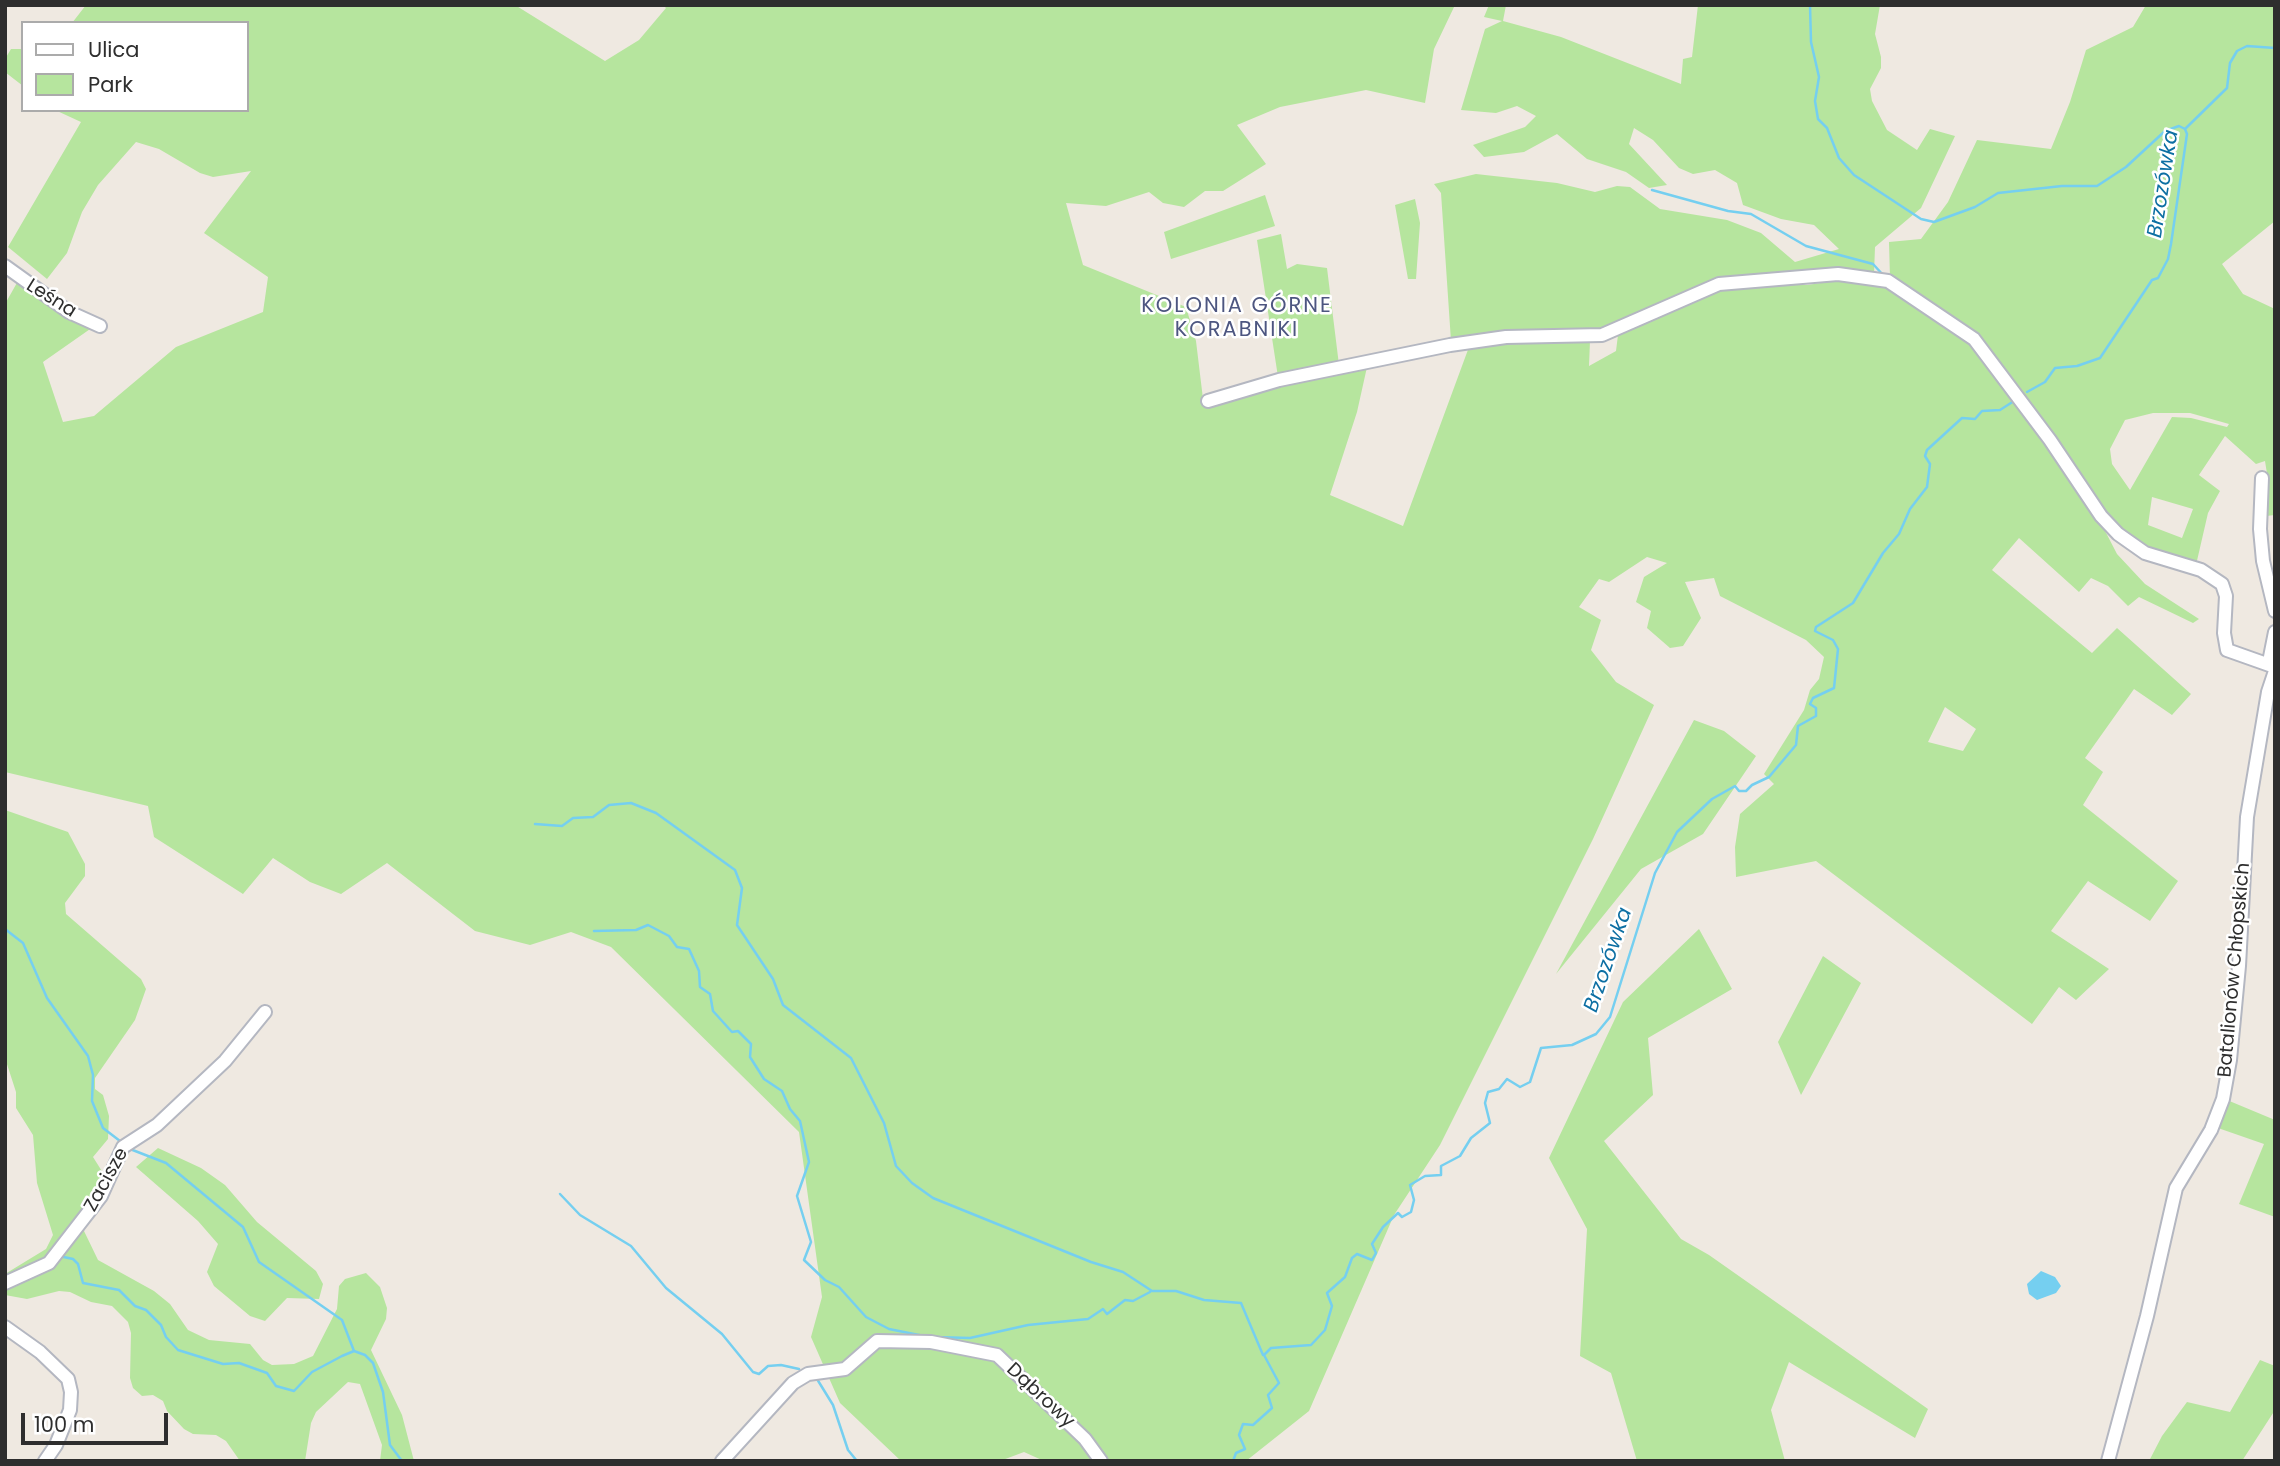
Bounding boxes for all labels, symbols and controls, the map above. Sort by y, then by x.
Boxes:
legend [21,21,248,112]
text: Ulica [88,35,139,64]
text: Park [88,70,133,99]
water label: Brzozówka [2143,128,2185,240]
street label: Leśna [22,275,80,323]
district label: KOLONIA GÓRNE KORABNIKI [1143,294,1331,344]
street label: Batalionów Chłopskich [2214,862,2256,1078]
water label: Brzozówka [1579,904,1639,1016]
street label: Zacisze [80,1144,134,1216]
street label: Dąbrowy [1001,1359,1079,1433]
scale bar [24,1400,172,1444]
text: 100 m [34,1410,94,1439]

